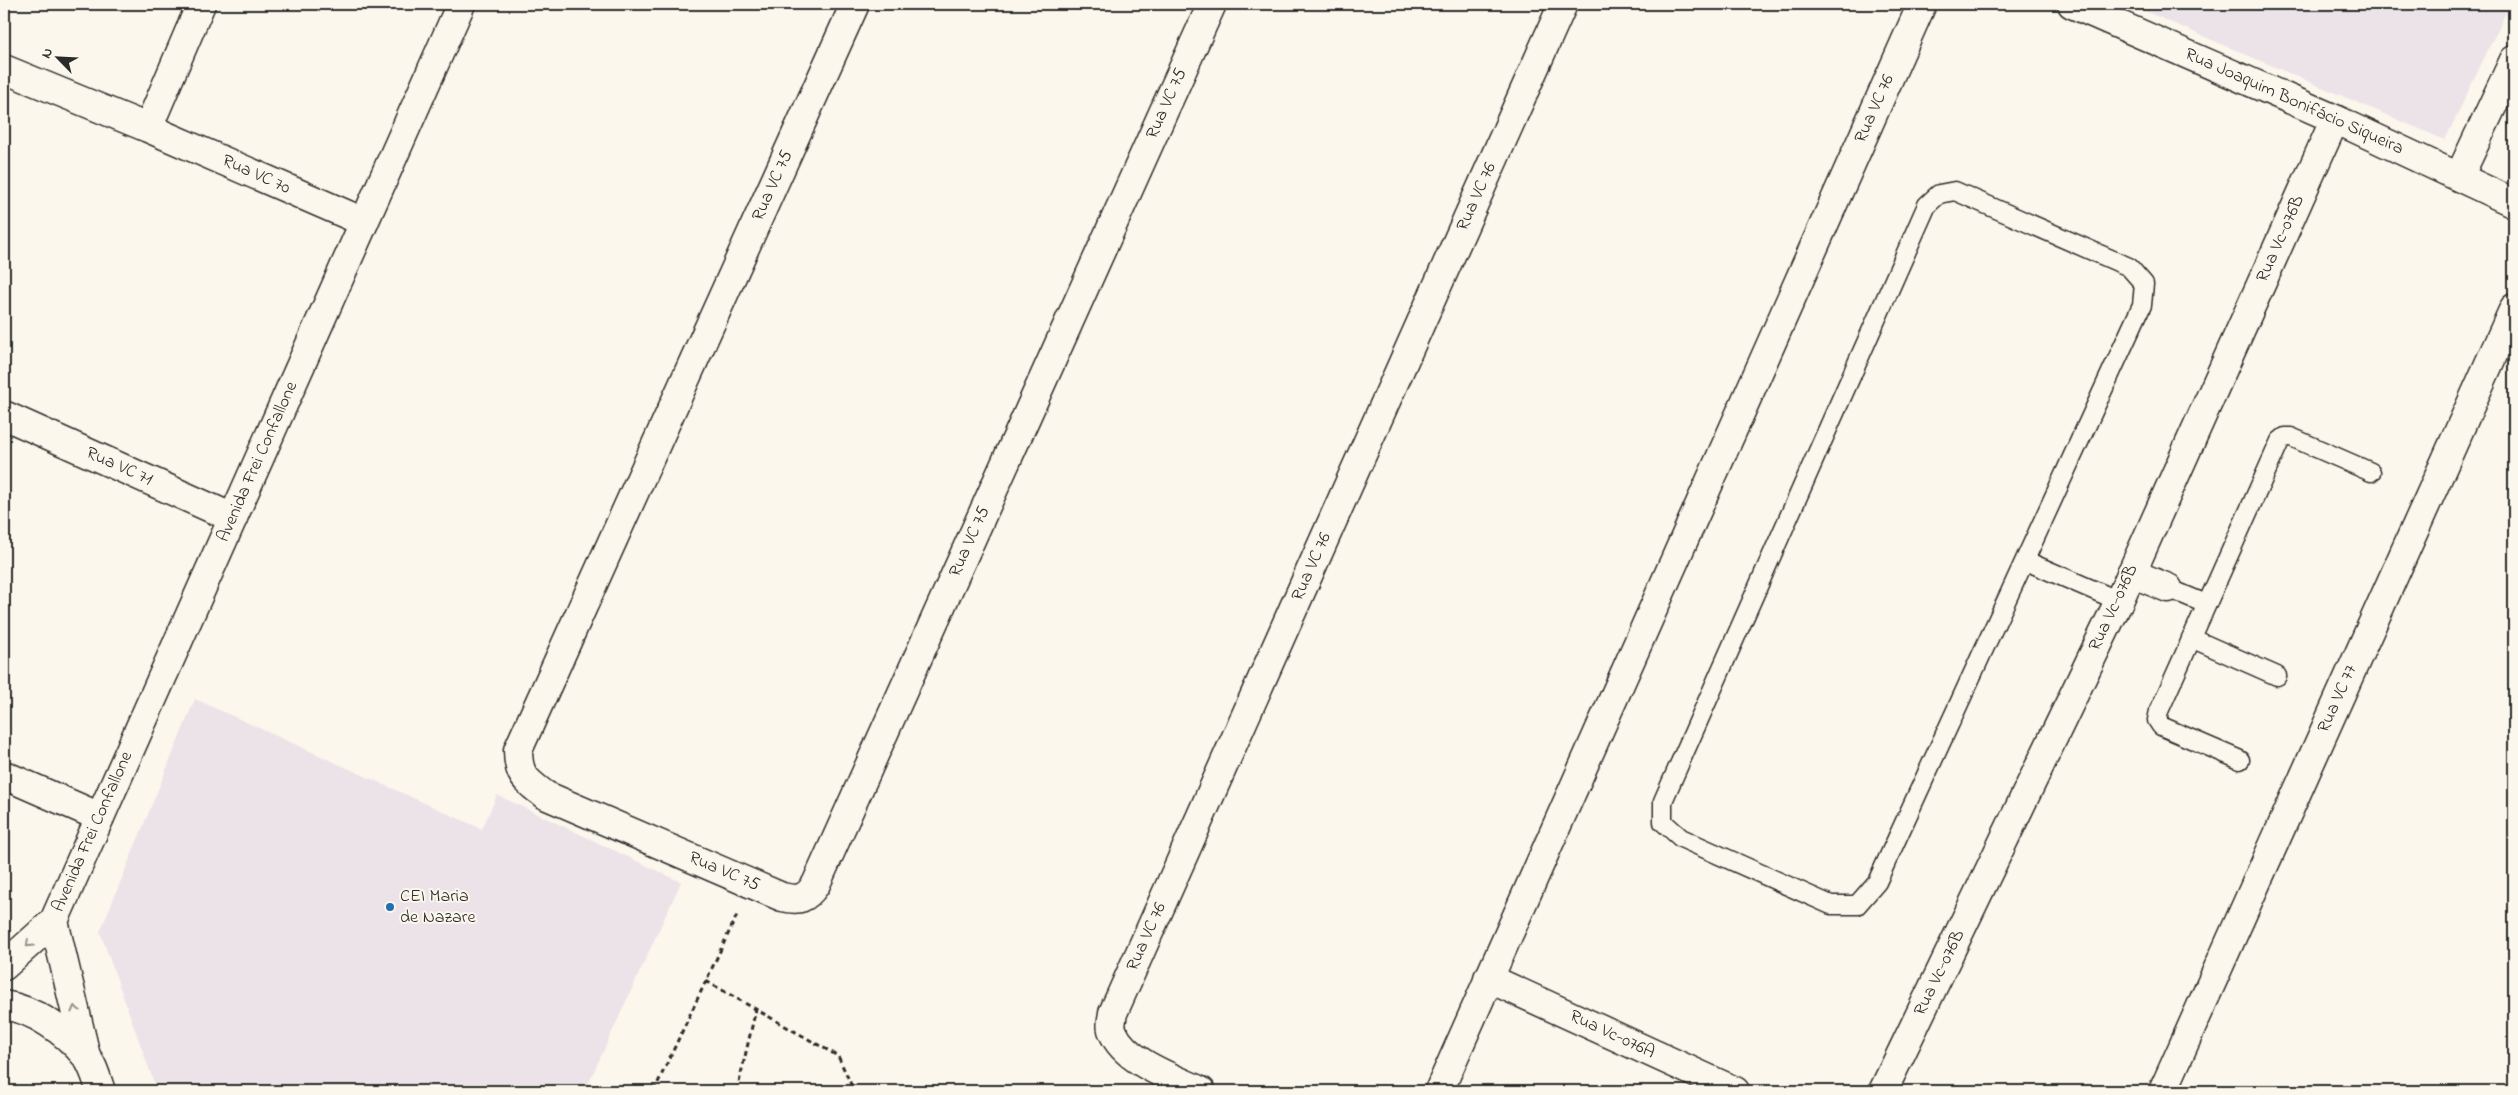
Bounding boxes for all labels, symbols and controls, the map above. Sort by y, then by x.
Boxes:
north arrow [32,32,82,82]
street label: Rua Joaquim Bonifácio Siqueira [2180,42,2408,162]
text: N [36,45,59,62]
street label: Rua VC 75 [1140,64,1194,144]
street label: Rua VC 76 [1848,70,1902,147]
street label: Rua VC 75 [746,146,800,226]
street label: Rua VC 70 [218,148,295,202]
street label: Rua VC 76 [1450,158,1504,235]
street label: Rua Vc-076B [2250,191,2312,287]
street label: Avenida Frei Confallone [211,377,305,546]
street label: Rua VC 71 [82,441,157,493]
street label: Rua VC 75 [943,502,997,582]
street label: Rua VC 76 [1285,528,1339,605]
street label: Rua Vc-076B [2083,560,2145,656]
street label: Rua VC 77 [2311,660,2365,737]
street label: Avenida Frei Confallone [46,747,140,916]
street label: Rua VC 75 [684,845,764,899]
place label: CEI Maria de Nazare [400,884,476,931]
street label: Rua VC 76 [1120,898,1174,975]
marker: CEI Maria de Nazare [384,901,396,913]
street label: Rua Vc-076B [1908,926,1972,1020]
one-way arrow [25,938,34,947]
one-way arrow [70,1004,81,1013]
street label: Rua Vc-076A [1565,1004,1659,1066]

